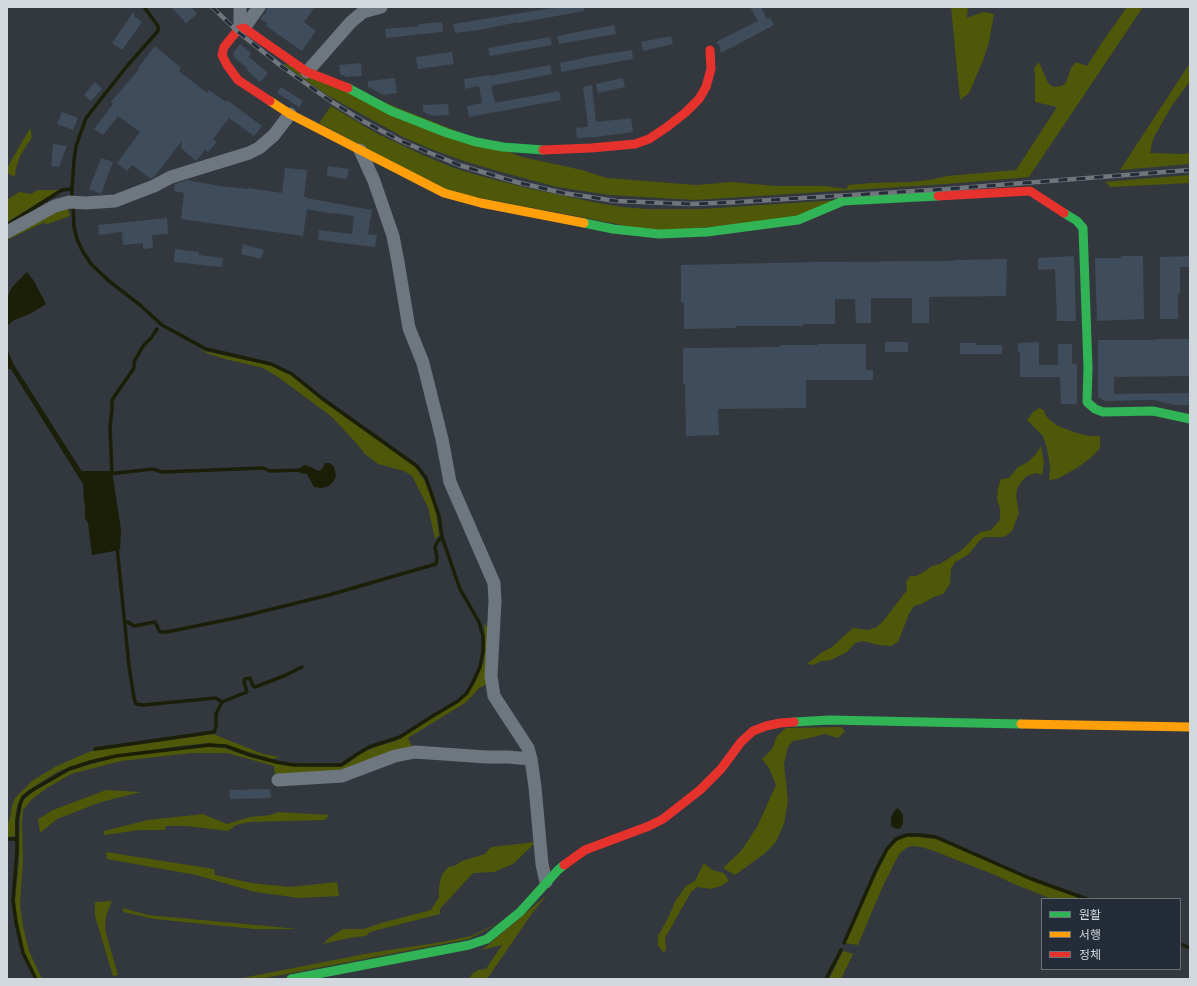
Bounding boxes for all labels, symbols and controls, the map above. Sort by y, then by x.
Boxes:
legend [1041,898,1181,970]
text: 원활 [1079,907,1101,923]
text: 서행 [1079,927,1101,943]
text: 정체 [1079,947,1101,963]

